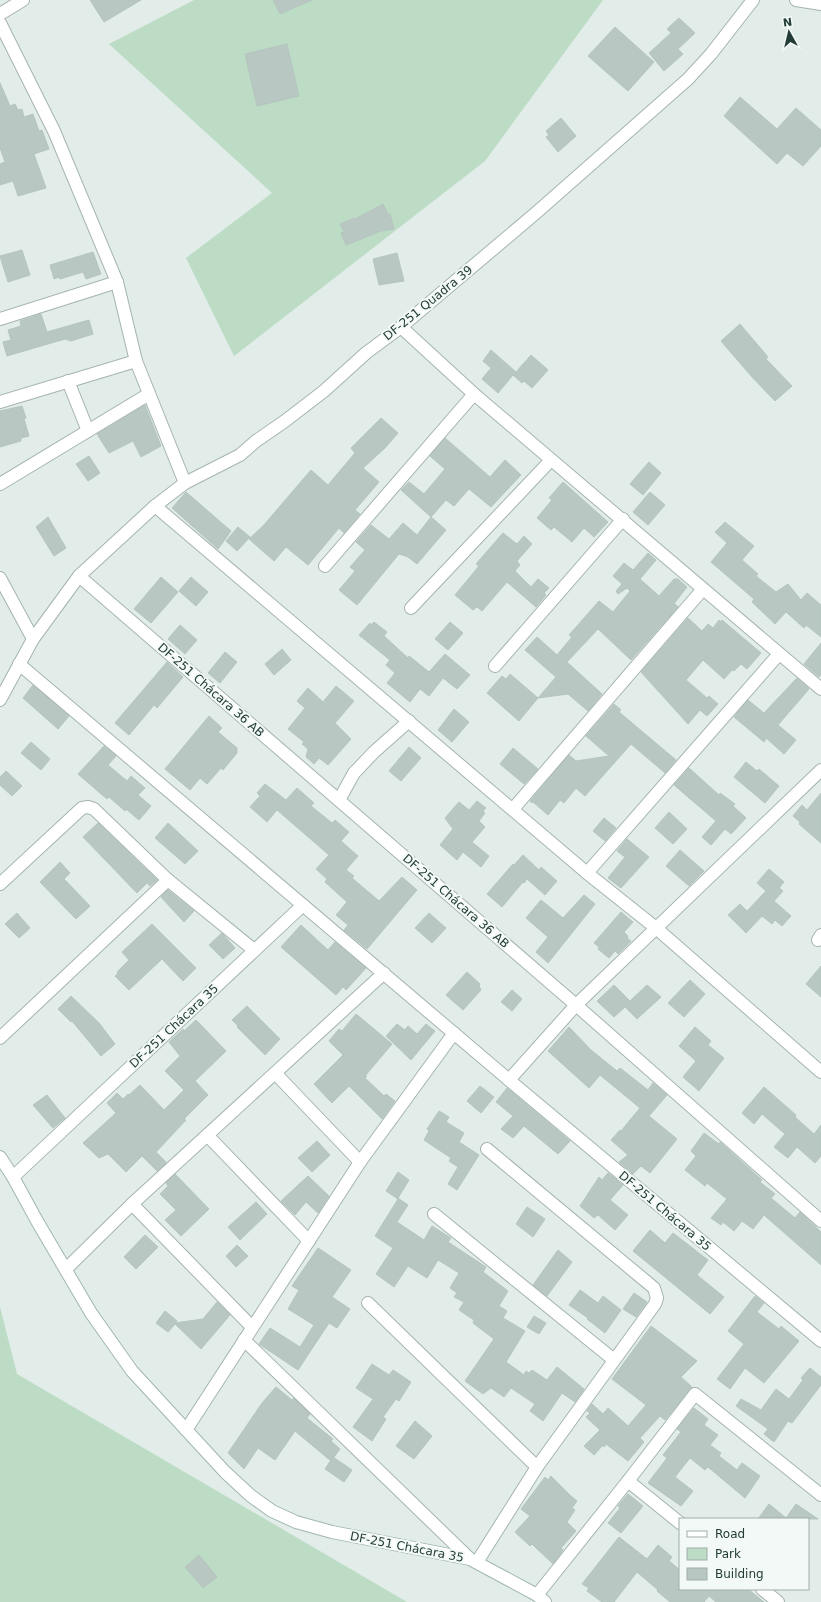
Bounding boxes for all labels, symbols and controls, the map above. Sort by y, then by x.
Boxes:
north arrow [769,12,809,52]
text: N [782,16,793,30]
street label: DF-251 Quadra 39 [381,263,475,343]
street label: DF-251 Chácara 36 AB [155,640,267,740]
street label: DF-251 Chácara 36 AB [400,851,512,951]
street label: DF-251 Chácara 35 [127,981,221,1071]
street label: DF-251 Chácara 35 [616,1168,714,1254]
legend [679,1518,809,1590]
text: Road [715,1527,745,1541]
street label: DF-251 Chácara 35 [349,1529,465,1565]
text: Park [715,1547,741,1561]
text: Building [715,1567,764,1581]

